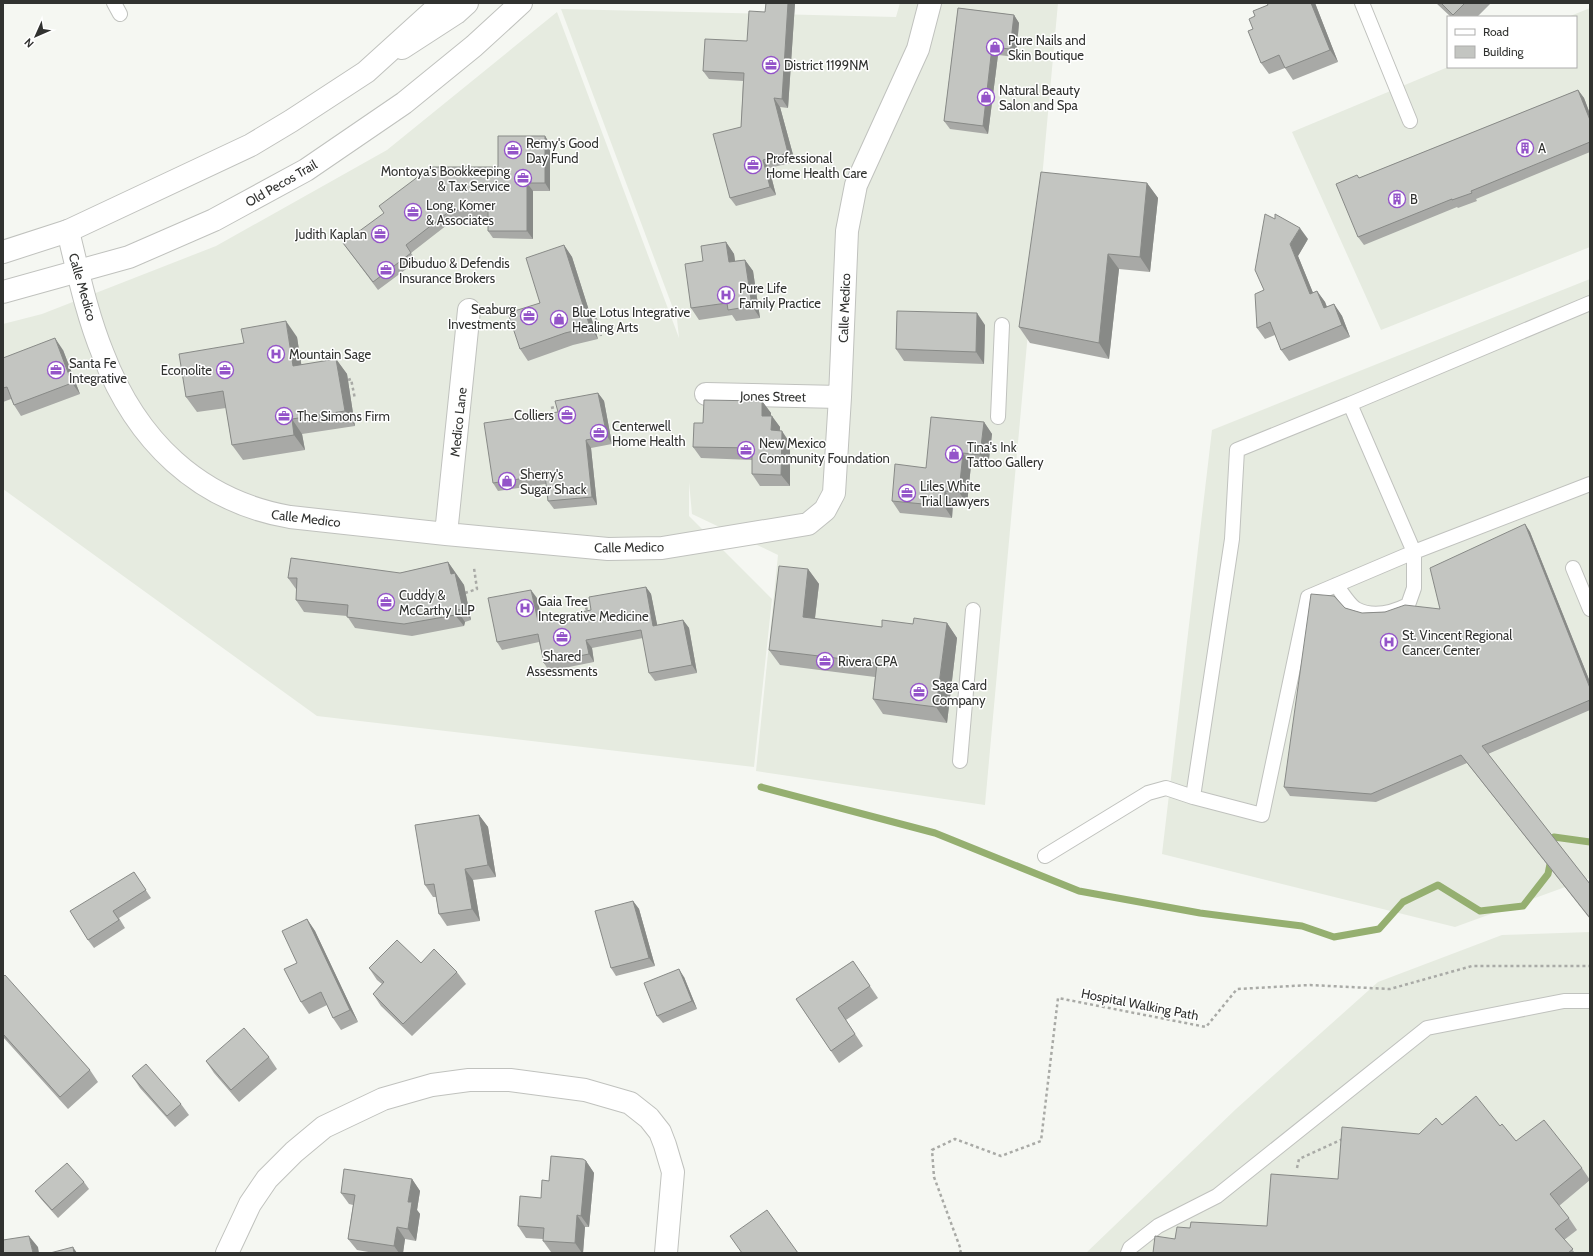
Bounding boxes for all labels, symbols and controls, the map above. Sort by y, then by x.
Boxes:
north arrow [16,16,56,56]
legend [1447,16,1577,68]
text: Road [1483,24,1509,39]
place label: Pure Nails and Skin Boutique [1008,32,1086,63]
text: N [21,35,37,51]
shop icon: Pure Nails and Skin Boutique [985,37,1005,57]
text: Building [1483,44,1525,59]
office icon: District 1199NM [761,55,781,75]
place label: District 1199NM [784,57,869,73]
place label: Natural Beauty Salon and Spa [999,82,1080,113]
shop icon: Natural Beauty Salon and Spa [976,87,996,107]
place label: Remy's Good Day Fund [526,135,599,166]
building icon: A [1515,138,1535,158]
office icon: Remy's Good Day Fund [503,140,523,160]
place label: A [1538,140,1546,156]
place label: Professional Home Health Care [766,150,868,181]
office icon: Professional Home Health Care [743,155,763,175]
street label: Old Pecos Trail [242,156,320,210]
place label: Montoya's Bookkeeping & Tax Service [381,163,511,194]
office icon: Montoya's Bookkeeping & Tax Service [513,168,533,188]
building icon: B [1387,189,1407,209]
place label: B [1410,191,1418,207]
place label: Long, Komer & Associates [426,197,496,228]
office icon: Long, Komer & Associates [403,202,423,222]
office icon: Judith Kaplan [370,224,390,244]
place label: Judith Kaplan [294,226,367,242]
street label: Calle Medico [66,251,100,323]
place label: Dibuduo & Defendis Insurance Brokers [399,255,510,286]
office icon: Dibuduo & Defendis Insurance Brokers [376,260,396,280]
street label: Calle Medico [835,273,853,343]
place label: Pure Life Family Practice [739,280,821,311]
hospital icon: Pure Life Family Practice [716,285,736,305]
place label: Seaburg Investments [448,301,517,332]
place label: Blue Lotus Integrative Healing Arts [572,304,690,335]
office icon: Seaburg Investments [519,306,539,326]
shop icon: Blue Lotus Integrative Healing Arts [549,309,569,329]
hospital icon: Mountain Sage [266,344,286,364]
place label: Mountain Sage [289,346,371,362]
place label: Santa Fe Integrative [69,355,127,386]
office icon: Santa Fe Integrative [46,360,66,380]
office icon: Econolite [215,360,235,380]
place label: Econolite [161,362,212,378]
street label: Medico Lane [446,386,470,457]
street label: Jones Street [739,387,807,405]
office icon: Colliers [557,405,577,425]
office icon: The Simons Firm [274,406,294,426]
place label: Colliers [514,407,555,423]
place label: The Simons Firm [297,408,390,424]
place label: Centerwell Home Health [612,418,685,449]
office icon: Centerwell Home Health [589,423,609,443]
place label: New Mexico Community Foundation [759,435,890,466]
place label: Tina's Ink Tattoo Gallery [967,439,1044,470]
office icon: New Mexico Community Foundation [736,440,756,460]
shop icon: Tina's Ink Tattoo Gallery [944,444,964,464]
place label: Sherry's Sugar Shack [520,466,587,497]
shop icon: Sherry's Sugar Shack [497,471,517,491]
place label: Liles White Trial Lawyers [920,478,990,509]
office icon: Liles White Trial Lawyers [897,483,917,503]
street label: Calle Medico [270,506,342,530]
street label: Calle Medico [594,538,664,556]
place label: Cuddy & McCarthy LLP [399,587,475,618]
office icon: Cuddy & McCarthy LLP [376,592,396,612]
place label: Gaia Tree Integrative Medicine [538,593,649,624]
hospital icon: Gaia Tree Integrative Medicine [515,598,535,618]
office icon: Shared Assessments [552,627,572,647]
place label: St. Vincent Regional Cancer Center [1402,627,1512,658]
hospital icon: St. Vincent Regional Cancer Center [1379,632,1399,652]
place label: Shared Assessments [526,648,598,679]
office icon: Rivera CPA [815,651,835,671]
place label: Rivera CPA [838,653,898,669]
place label: Saga Card Company [932,677,987,708]
office icon: Saga Card Company [909,682,929,702]
street label: Hospital Walking Path [1080,985,1200,1023]

